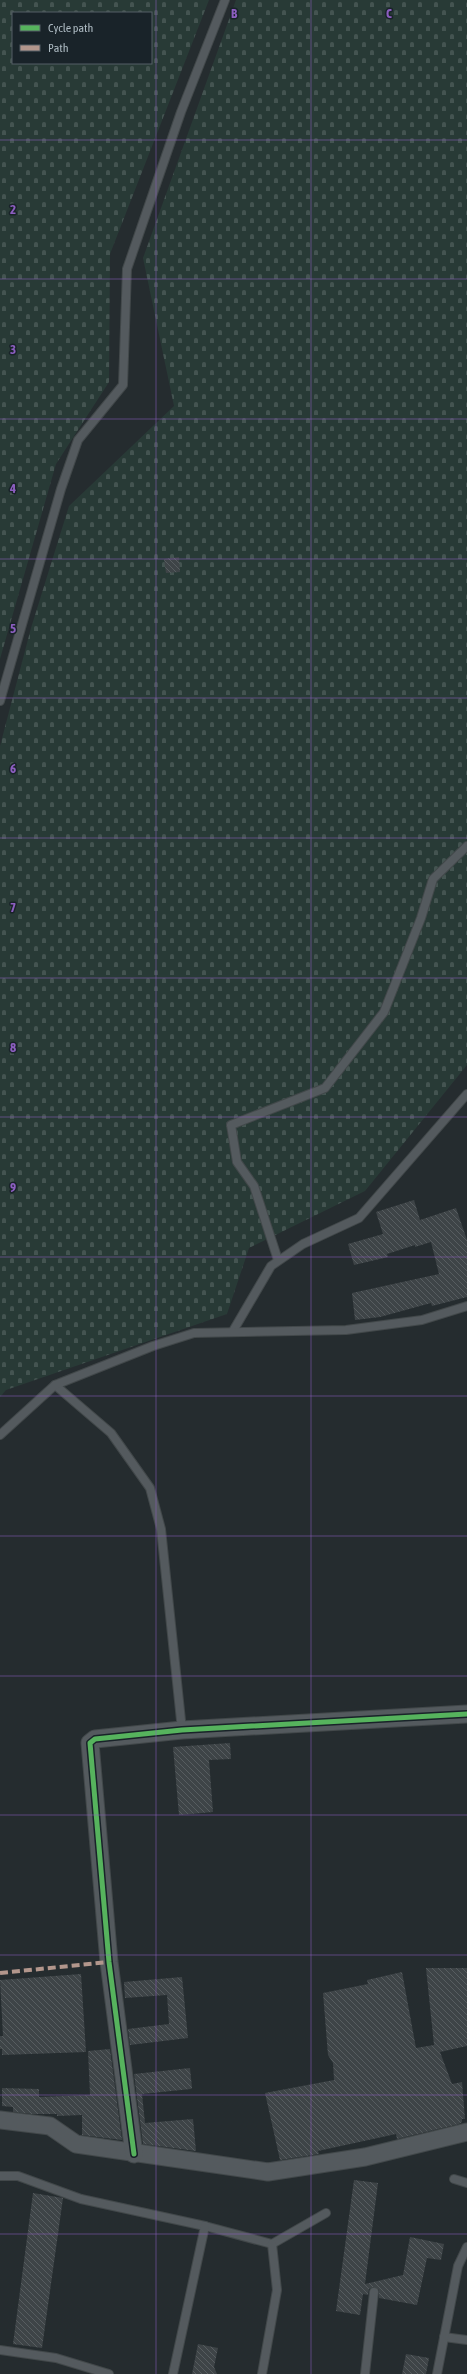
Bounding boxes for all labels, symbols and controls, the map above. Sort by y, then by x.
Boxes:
text: B [231,6,238,21]
text: C [386,6,392,21]
legend [12,12,152,64]
text: Cycle path [48,21,93,35]
text: Path [48,41,69,55]
text: 2 [10,202,16,217]
text: 3 [10,342,16,357]
text: 4 [9,481,16,496]
text: 5 [10,621,16,636]
text: 6 [10,761,16,776]
text: 7 [10,900,16,915]
text: 8 [10,1040,16,1055]
text: 9 [10,1180,16,1195]

